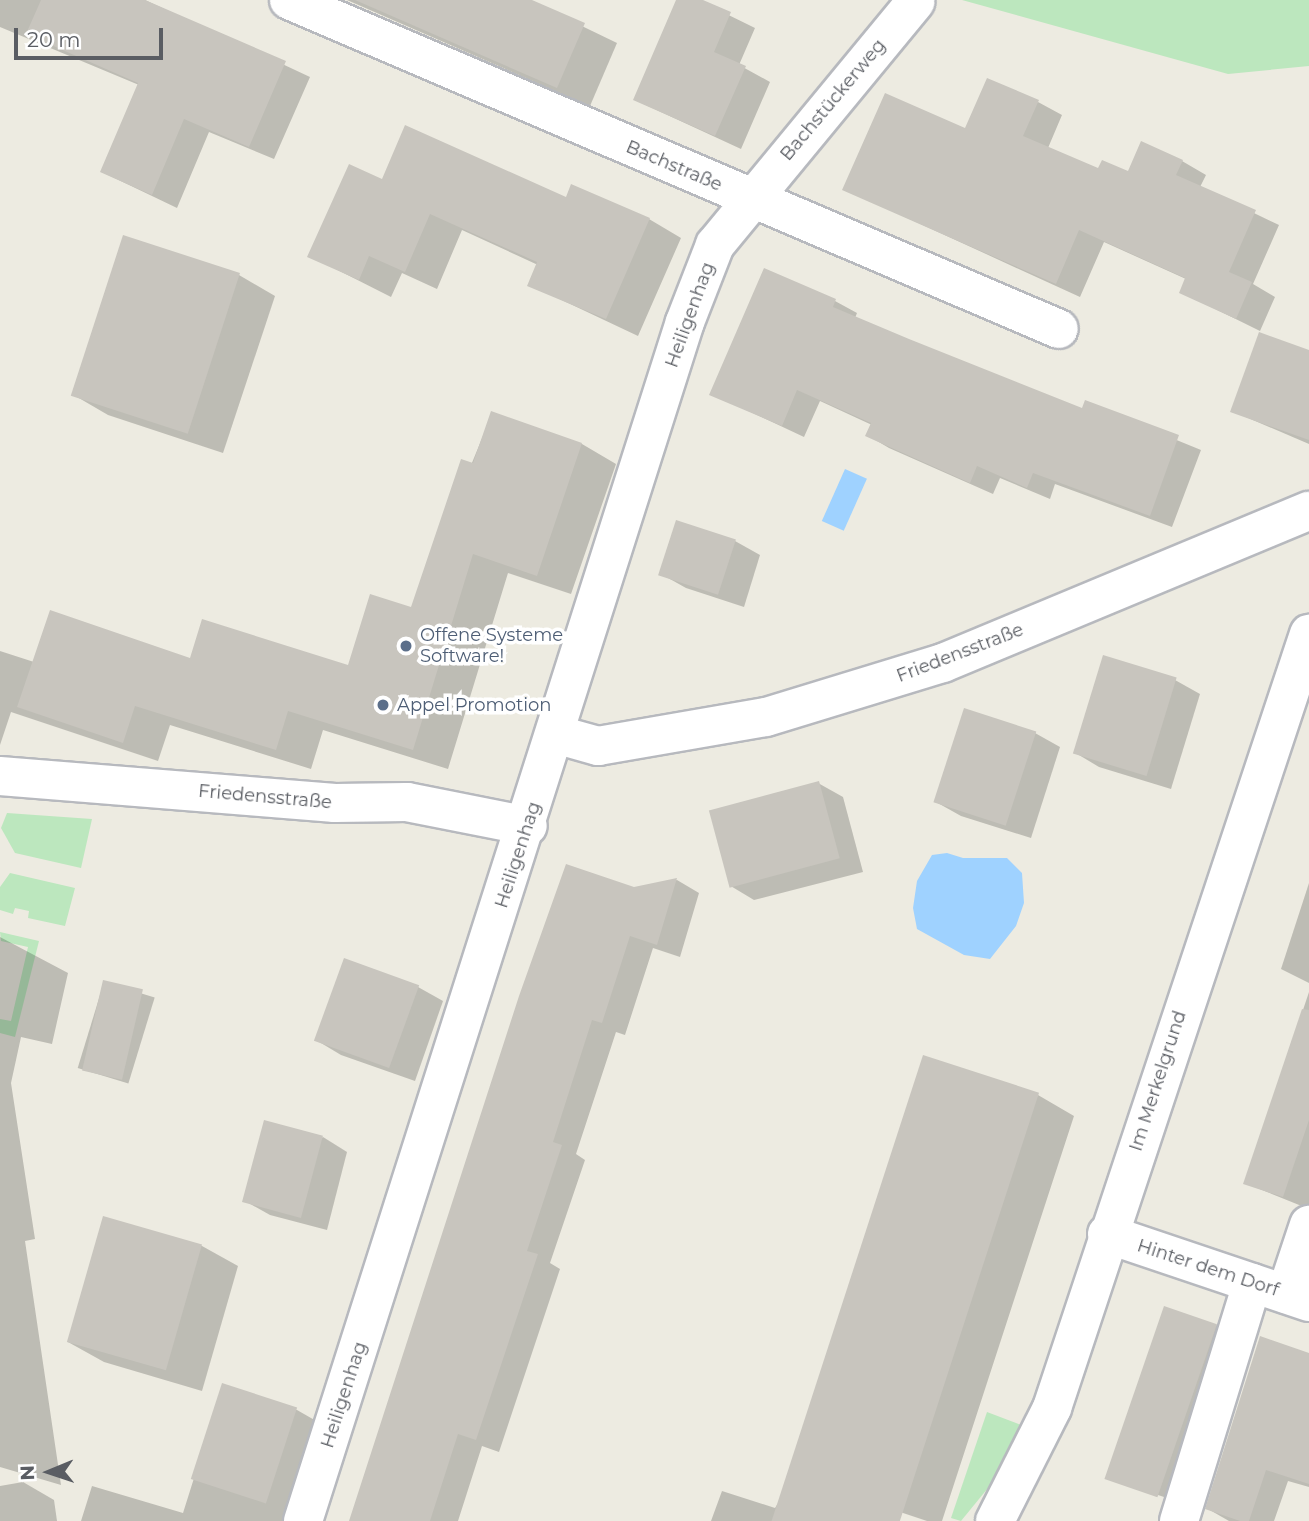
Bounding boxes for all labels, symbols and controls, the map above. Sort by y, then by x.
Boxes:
scale bar [18,14,166,58]
text: 20 m [27,27,81,52]
street label: Bachstückerweg [776,35,890,165]
street label: Bachstraße [623,136,725,196]
street label: Heiligenhag [661,259,719,371]
street label: Friedensstraße [894,619,1026,687]
place label: Offene Systeme Software! [420,625,563,668]
marker: Offene Systeme Software! [398,638,414,654]
place label: Appel Promotion [397,694,552,716]
marker: Appel Promotion [375,697,391,713]
street label: Friedensstraße [197,780,333,814]
street label: Heiligenhag [491,799,545,911]
street label: Im Merkelgrund [1125,1008,1191,1154]
street label: Hinter dem Dorf [1134,1235,1282,1301]
street label: Heiligenhag [317,1339,371,1451]
north arrow [14,1437,84,1507]
text: N [16,1465,39,1481]

